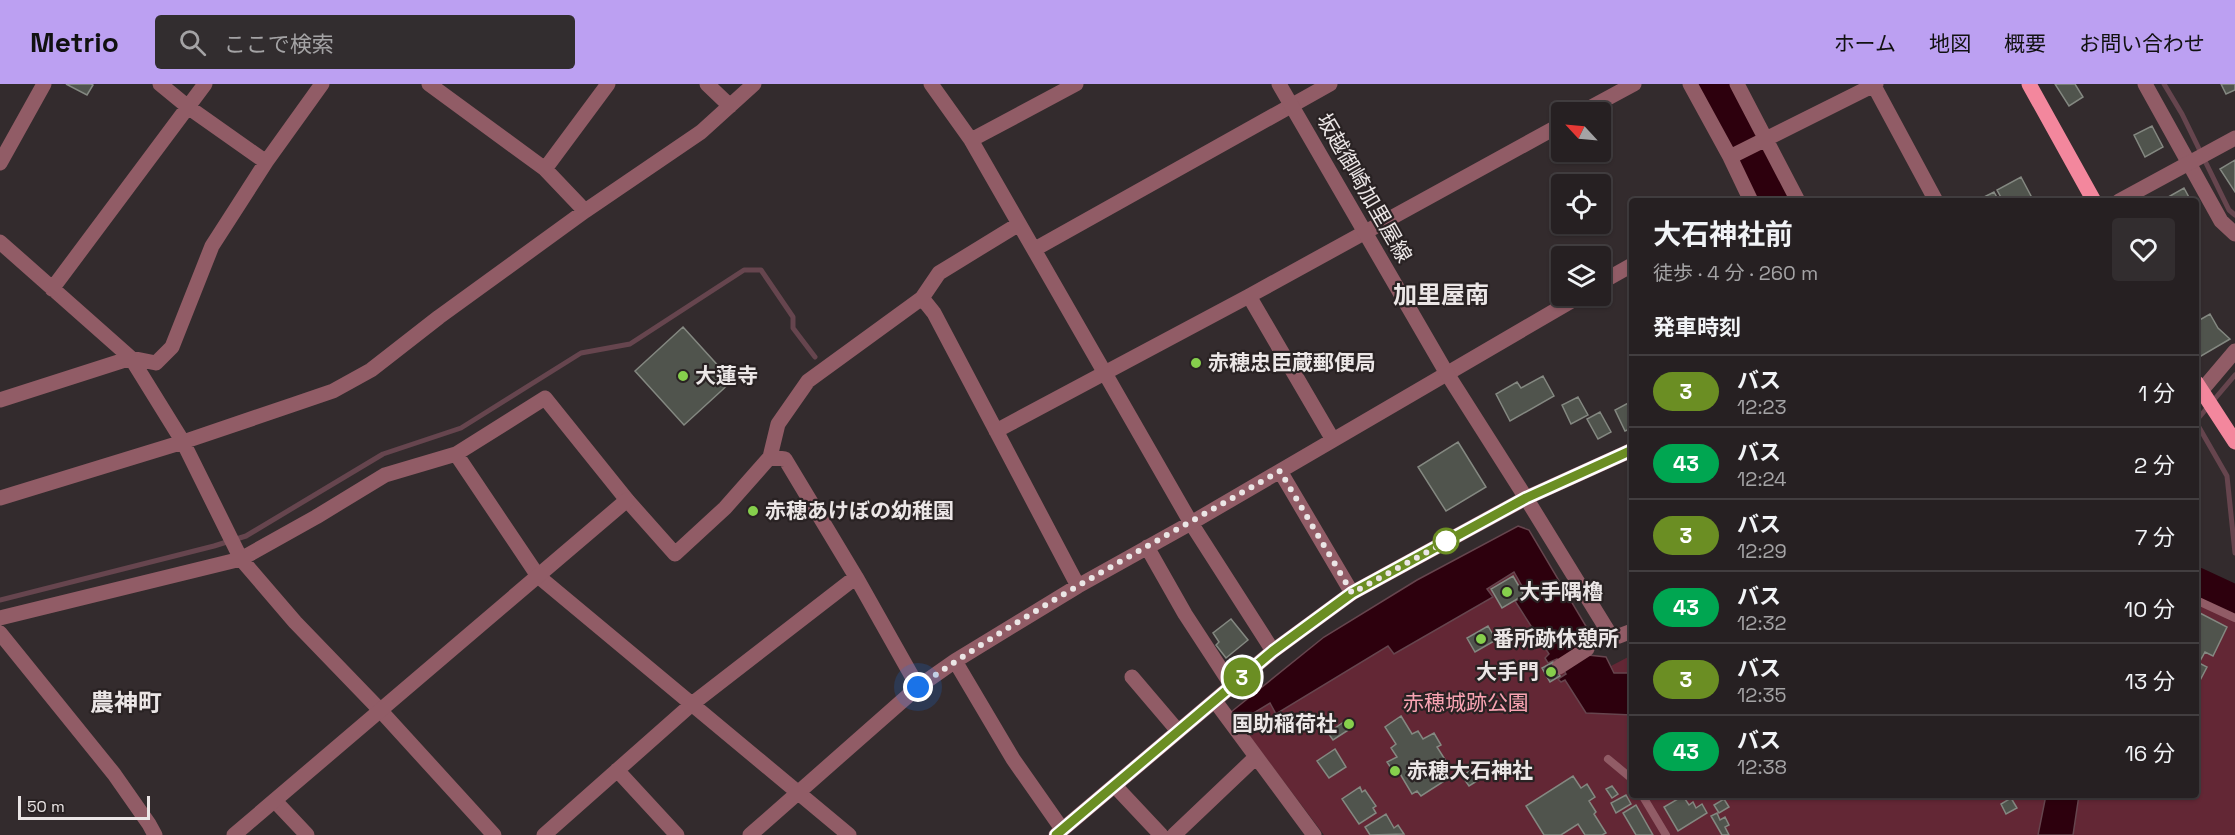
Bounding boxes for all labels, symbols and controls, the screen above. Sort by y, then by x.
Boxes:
search box [155,15,575,69]
text: Metrio [30,24,119,60]
icon: search [176,26,209,59]
text: ここで検索 [224,30,334,58]
text: ホーム [1834,30,1896,57]
text: 地図 [1929,30,1971,57]
text: 概要 [2004,30,2046,57]
text: お問い合わせ [2079,30,2205,57]
north arrow [1551,102,1611,162]
map controls [1551,102,1611,306]
street label: 坂越御崎加里屋線 [1311,108,1418,267]
button: locate [1551,174,1611,234]
text: 大石神社前 [1653,216,1793,252]
button: heart [2112,218,2175,281]
button: layers [1551,246,1611,306]
text: 徒歩 · 4 分 · 260 m [1653,260,1818,286]
district label: 加里屋南 [1393,279,1489,310]
text: 発車時刻 [1653,313,1741,341]
place label: 赤穂忠臣蔵郵便局 [1208,349,1376,376]
marker: 赤穂忠臣蔵郵便局 [1189,356,1203,370]
place label: 大蓮寺 [695,362,758,389]
text: バス [1737,366,1781,394]
marker: 大蓮寺 [676,369,690,383]
text: 3 [1680,378,1692,405]
text: 1 分 [2138,379,2175,407]
text: 12:23 [1737,394,1787,420]
text: バス [1737,438,1781,466]
text: 43 [1673,450,1699,477]
text: 2 分 [2134,451,2175,479]
text: 12:24 [1737,466,1786,492]
place label: 赤穂あけぼの幼稚園 [765,497,954,524]
marker: 赤穂あけぼの幼稚園 [746,504,760,518]
text: バス [1737,510,1781,538]
text: 3 [1680,522,1692,549]
text: 7 分 [2135,523,2175,551]
unlabelled marker [1433,528,1459,554]
text: 12:29 [1737,538,1787,564]
place label: 大手隅櫓 [1519,578,1603,605]
text: バス [1737,582,1781,610]
marker: 大手隅櫓 [1500,585,1514,599]
text: 43 [1673,594,1699,621]
text: 10 分 [2124,595,2175,623]
text: 12:32 [1737,610,1787,636]
place label: 番所跡休憩所 [1493,625,1619,652]
marker: 番所跡休憩所 [1474,632,1488,646]
text: バス [1737,654,1781,682]
line badge: 3 [1222,658,1262,696]
place label: 大手門 [1476,658,1539,685]
text: 3 [1236,664,1248,691]
marker: 大手門 [1544,665,1558,679]
text: 3 [1680,666,1692,693]
text: 13 分 [2125,667,2175,695]
your location [903,672,933,702]
text: 12:35 [1737,682,1787,708]
district label: 農神町 [90,687,162,718]
park label: 赤穂城跡公園 [1403,689,1529,716]
place label: 国助稲荷社 [1232,710,1337,737]
marker: 国助稲荷社 [1342,717,1356,731]
text: バス [1737,726,1781,754]
text: 43 [1673,738,1699,765]
text: 16 分 [2125,739,2175,767]
text: 12:38 [1737,754,1787,780]
place label: 赤穂大石神社 [1407,757,1533,784]
marker: 赤穂大石神社 [1388,764,1402,778]
scale bar [18,793,150,820]
text: 50 m [27,796,65,817]

